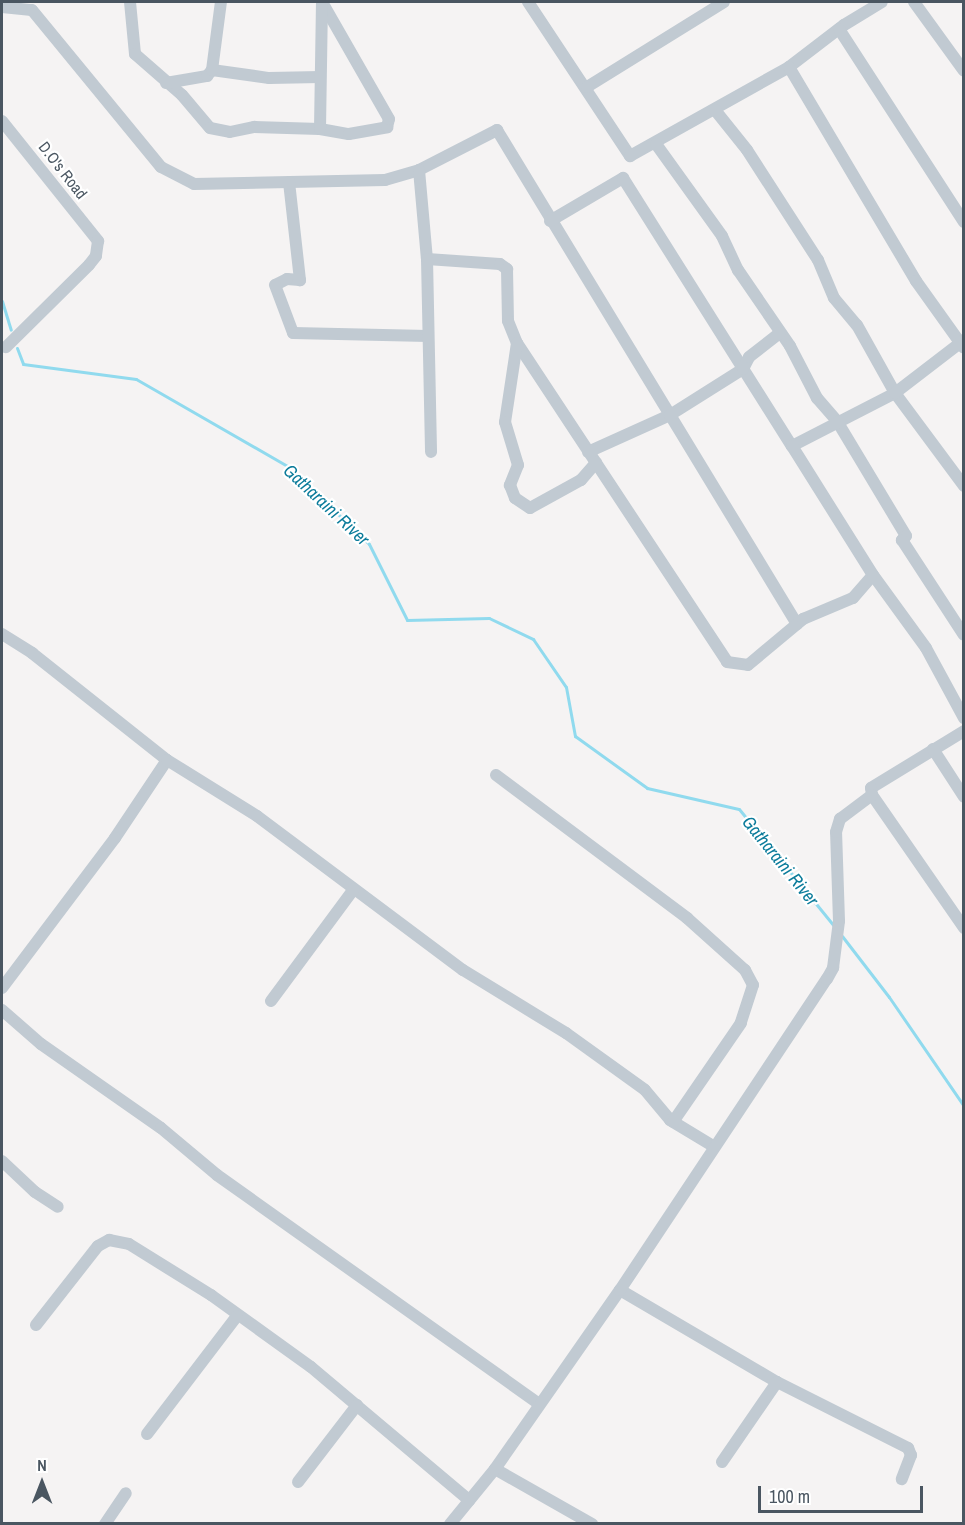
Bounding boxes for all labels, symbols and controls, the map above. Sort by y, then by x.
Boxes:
street label: D.O's Road [35,138,91,202]
water label: Gatharaini River [279,460,373,550]
water label: Gatharaini River [737,812,823,910]
north arrow [12,1453,72,1513]
text: N [37,1454,47,1476]
scale bar [761,1474,926,1512]
text: 100 m [769,1484,810,1509]

